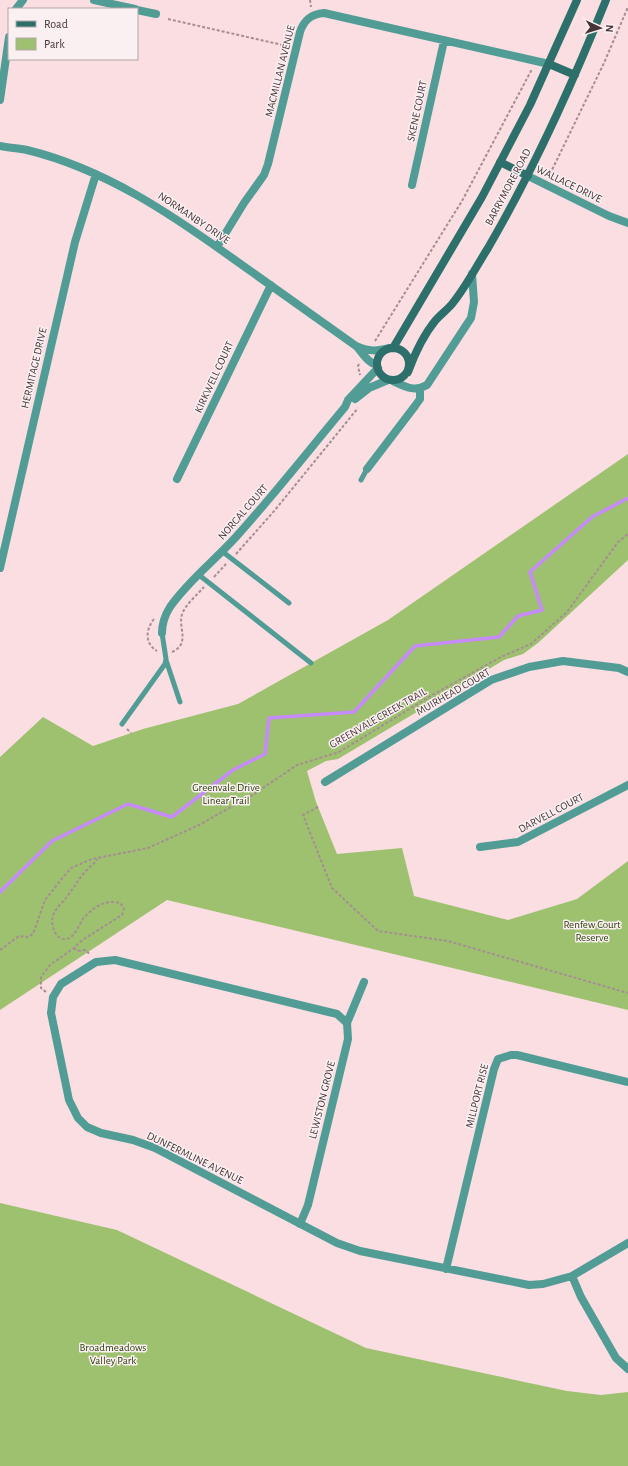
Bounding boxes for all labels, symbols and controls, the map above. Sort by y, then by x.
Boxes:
legend [8,8,138,60]
north arrow [580,8,620,48]
text: Road [44,18,68,30]
street label: MACMILLAN AVENUE [263,23,297,118]
text: N [604,24,615,33]
text: Park [44,38,65,50]
street label: SKENE COURT [405,79,429,142]
street label: BARRYMORE ROAD [483,147,533,227]
street label: WALLACE DRIVE [534,163,604,205]
street label: NORMANBY DRIVE [156,190,232,246]
street label: HERMITAGE DRIVE [19,326,49,409]
street label: KIRKWELL COURT [193,339,236,415]
street label: NORCAL COURT [216,482,270,542]
street label: MUIRHEAD COURT [414,666,492,718]
street label: GREENVALE CREEK TRAIL [327,685,429,750]
park label: Greenvale Drive Linear Trail [192,782,260,806]
street label: DARVELL COURT [516,791,586,835]
park label: Renfew Court Reserve [563,919,621,943]
street label: LEWISTON GROVE [307,1059,337,1140]
street label: MILLPORT RISE [464,1062,490,1129]
street label: DUNFERMLINE AVENUE [145,1130,246,1186]
park label: Broadmeadows Valley Park [80,1342,146,1366]

